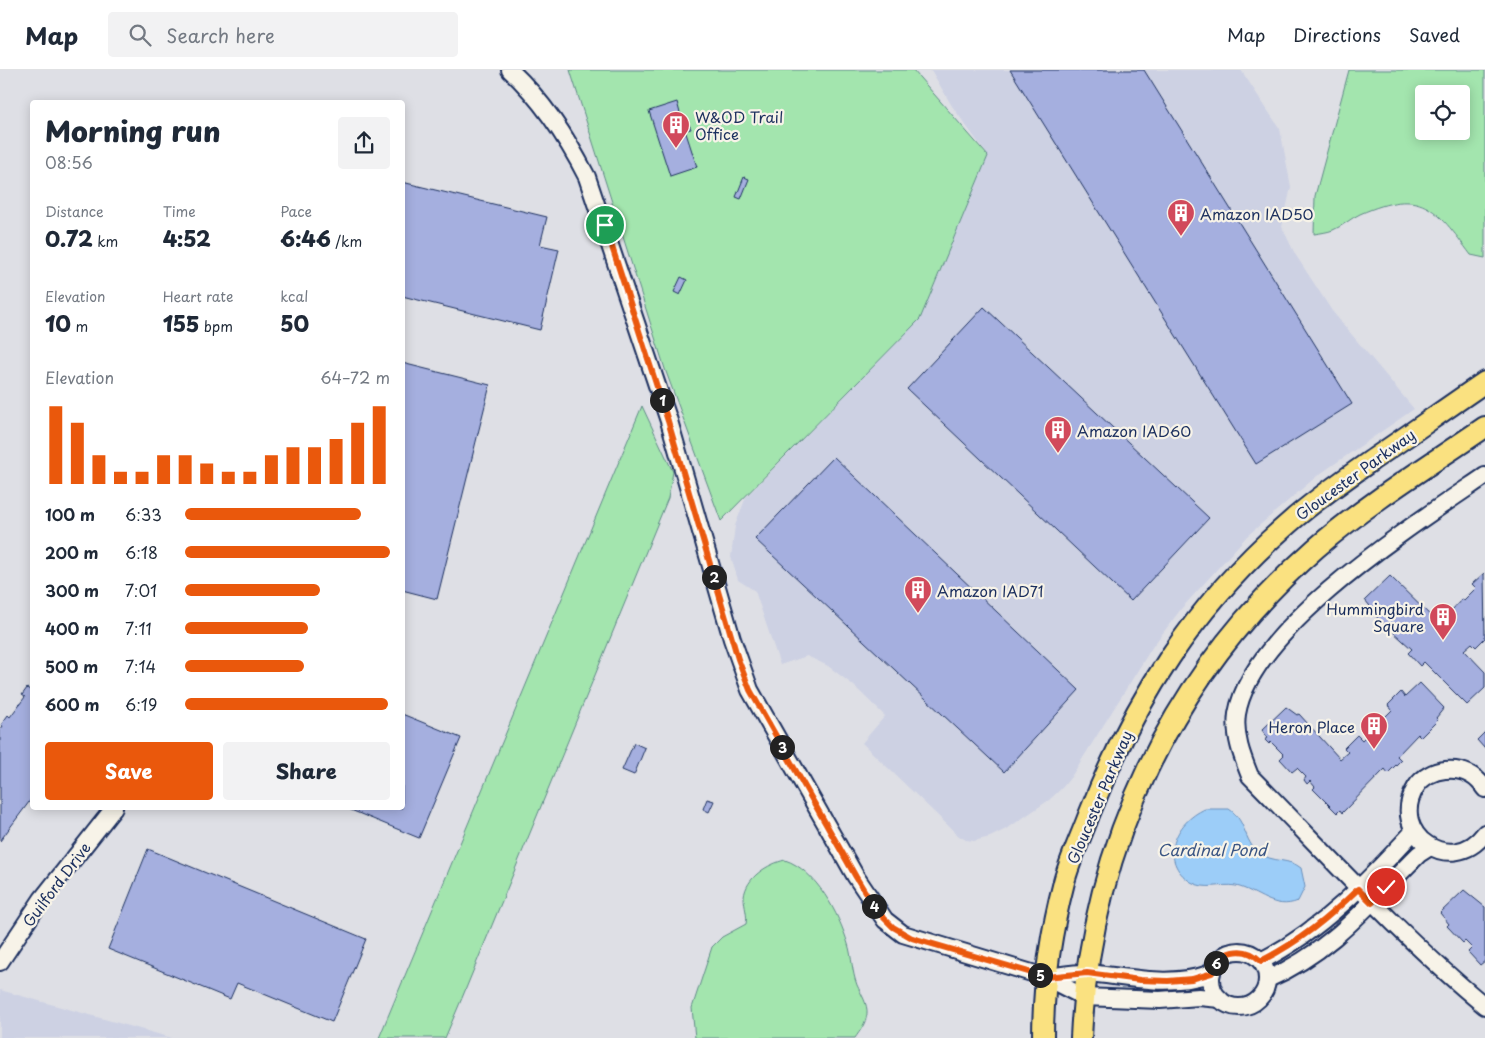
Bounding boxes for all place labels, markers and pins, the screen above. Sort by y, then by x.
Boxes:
place label: W&OD Trail Office [695,105,783,145]
building icon: W&OD Trail Office [661,110,691,149]
building icon: Amazon IAD50 [1166,198,1196,237]
place label: Amazon IAD50 [1200,202,1314,225]
pin [584,204,626,246]
pin: 1 [650,388,674,412]
building icon: Amazon IAD60 [1043,415,1073,454]
place label: Amazon IAD60 [1077,419,1191,442]
pin: 2 [702,564,726,590]
building icon: Amazon IAD71 [903,575,933,614]
place label: Amazon IAD71 [937,579,1044,602]
place label: Hummingbird Square [1326,597,1424,637]
building icon: Hummingbird Square [1428,602,1458,641]
building icon: Heron Place [1359,711,1389,750]
place label: Heron Place [1269,715,1355,738]
pin: 3 [770,734,794,760]
pin [1365,866,1407,908]
pin: 4 [862,894,886,918]
pin: 6 [1204,950,1228,976]
pin: 5 [1028,962,1052,988]

